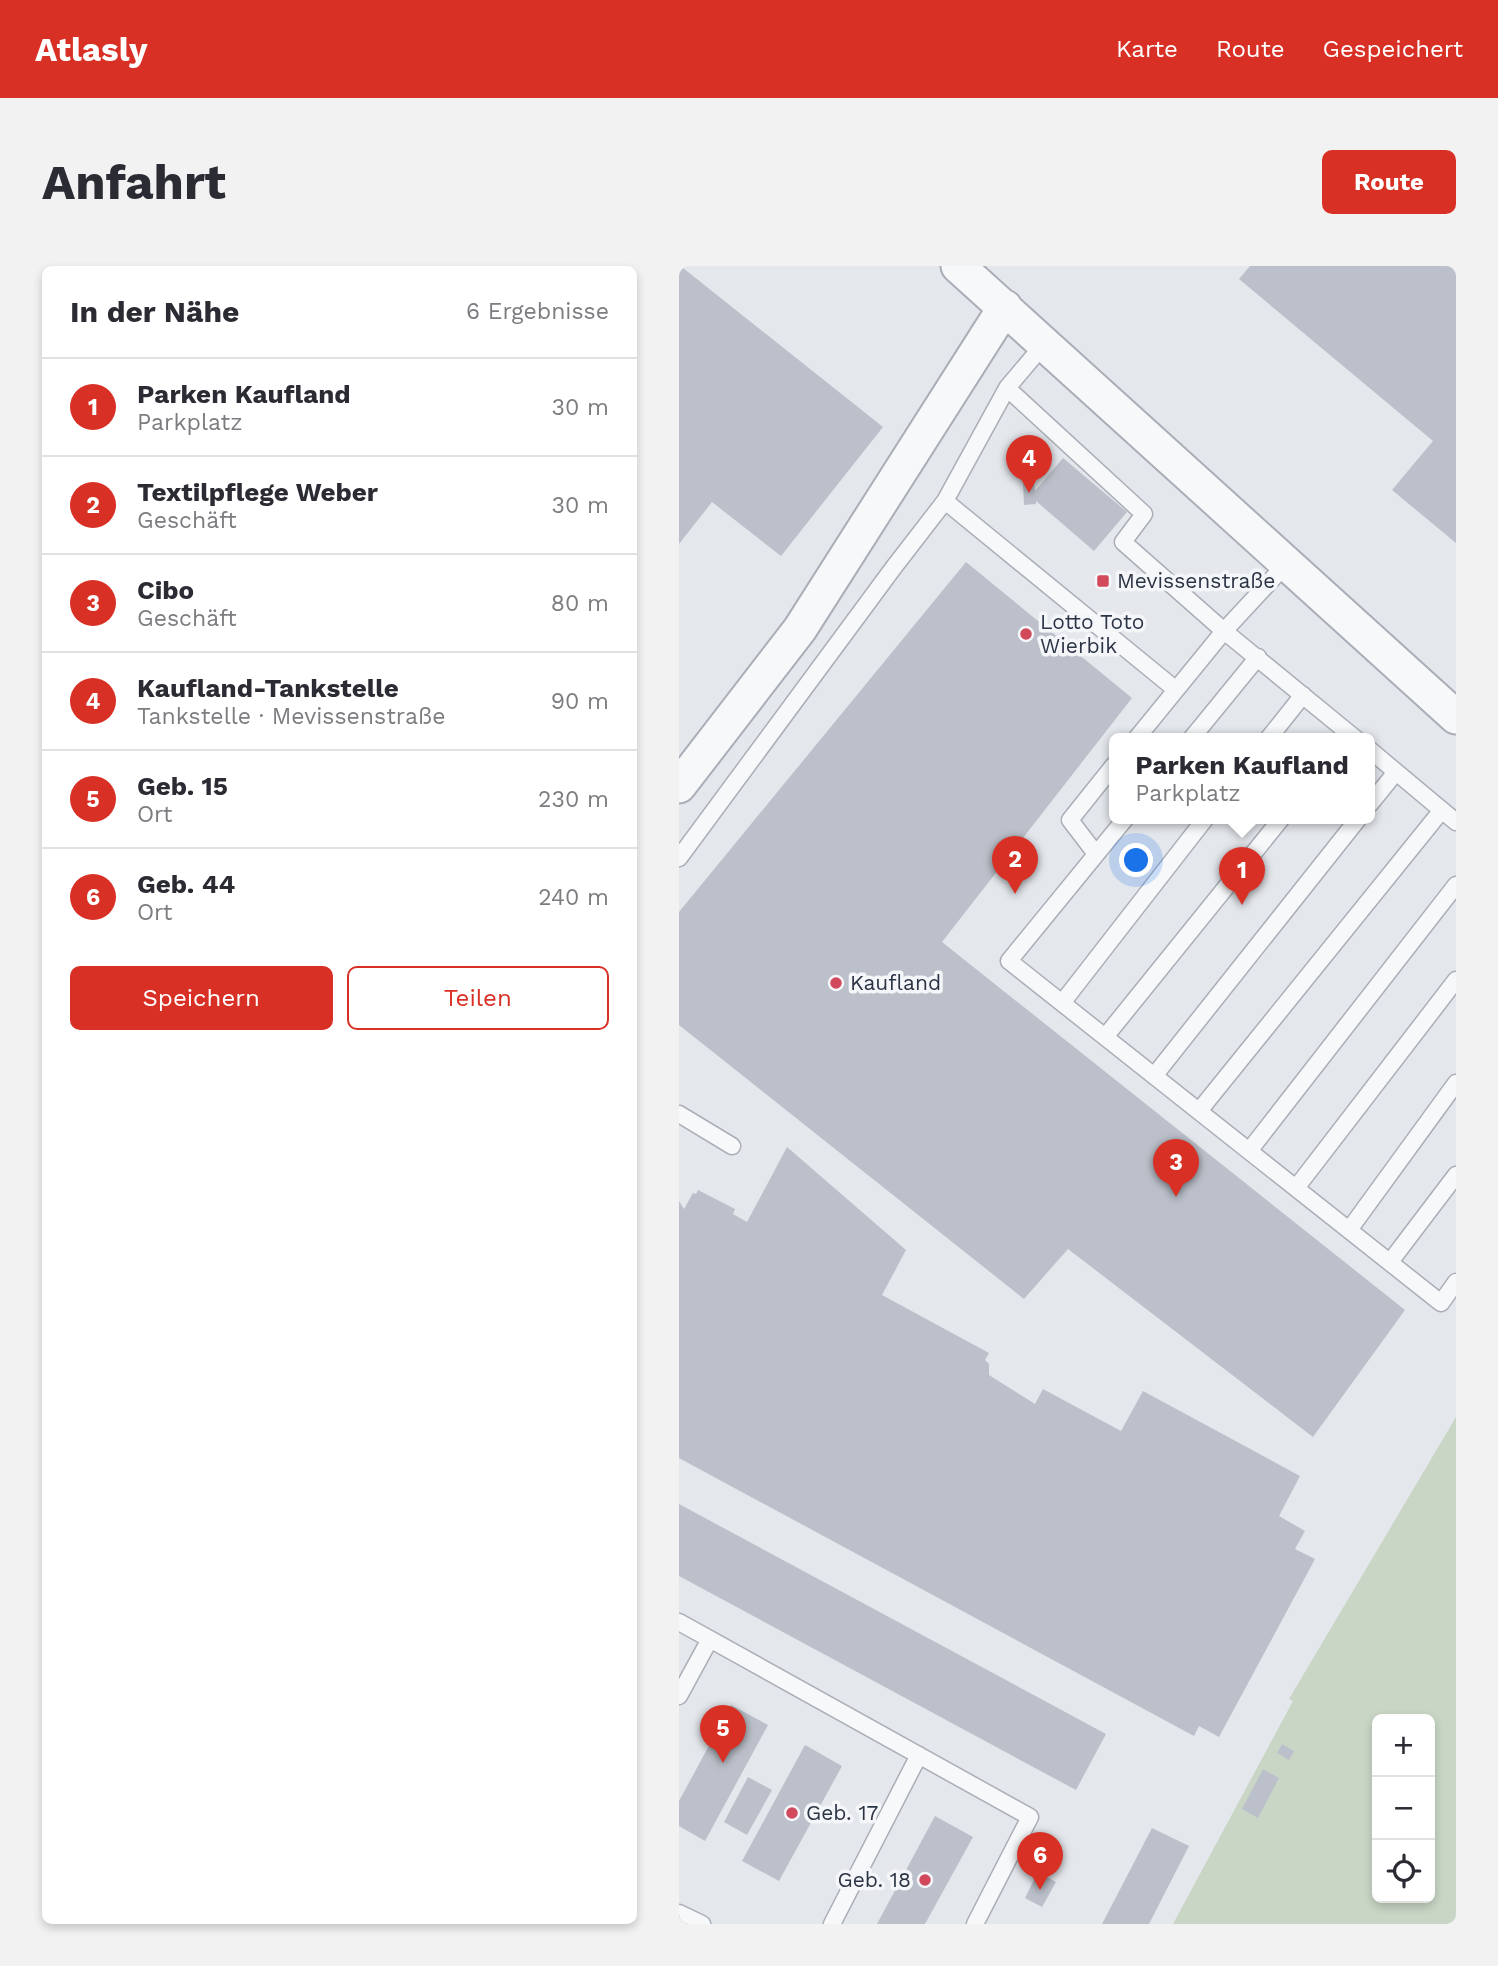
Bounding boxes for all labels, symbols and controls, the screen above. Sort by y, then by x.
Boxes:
text: Atlasly [35,30,147,69]
text: Karte [1116,35,1178,63]
text: Route [1216,35,1285,63]
text: Gespeichert [1323,35,1463,63]
button: Route [1322,150,1456,214]
text: Anfahrt [42,153,226,211]
text: In der Nähe [70,294,239,329]
text: 6 Ergebnisse [466,298,609,325]
text: Parken Kaufland [137,379,351,409]
text: 1 [88,394,98,421]
text: 30 m [552,394,609,421]
text: Parkplatz [137,409,242,436]
pin: 4 [1006,435,1052,493]
text: Textilpflege Weber [137,477,378,507]
text: 2 [86,492,100,519]
text: 30 m [552,492,609,519]
text: Geschäft [137,507,237,534]
place label: Mevissenstraße [1117,568,1275,593]
marker: Mevissenstraße [1095,573,1111,589]
text: Cibo [137,575,194,605]
text: 3 [86,590,100,617]
text: 80 m [551,590,609,617]
text: Geschäft [137,605,237,632]
place label: Lotto Toto Wierbik [1040,609,1144,658]
marker: Lotto Toto Wierbik [1018,626,1034,642]
text: Kaufland-Tankstelle [137,673,399,703]
text: 4 [86,688,100,715]
text: 90 m [551,688,609,715]
text: Tankstelle · Mevissenstraße [137,703,445,730]
popup [1109,733,1375,824]
text: Parken Kaufland [1135,750,1349,780]
text: Geb. 15 [137,771,228,801]
text: Parkplatz [1135,780,1241,807]
text: 5 [86,786,100,813]
text: 230 m [538,786,609,813]
text: Ort [137,801,172,828]
pin: 2 [992,836,1038,894]
your location [1119,843,1153,877]
pin: 1 [1219,847,1265,905]
text: Geb. 44 [137,869,235,899]
text: 6 [86,884,100,911]
text: 240 m [538,884,609,911]
text: Ort [137,899,172,926]
button: Speichern [70,966,333,1030]
button: Teilen [347,966,609,1030]
place label: Kaufland [850,970,941,995]
marker: Kaufland [828,975,844,991]
pin: 3 [1153,1139,1199,1197]
pin: 5 [700,1705,746,1763]
map controls [1372,1714,1435,1903]
button: + [1372,1714,1435,1777]
button: − [1372,1777,1435,1840]
place label: Geb. 17 [806,1800,879,1825]
marker: Geb. 17 [784,1805,800,1821]
pin: 6 [1017,1832,1063,1890]
button: locate [1372,1840,1435,1903]
place label: Geb. 18 [837,1867,911,1892]
marker: Geb. 18 [917,1872,933,1888]

